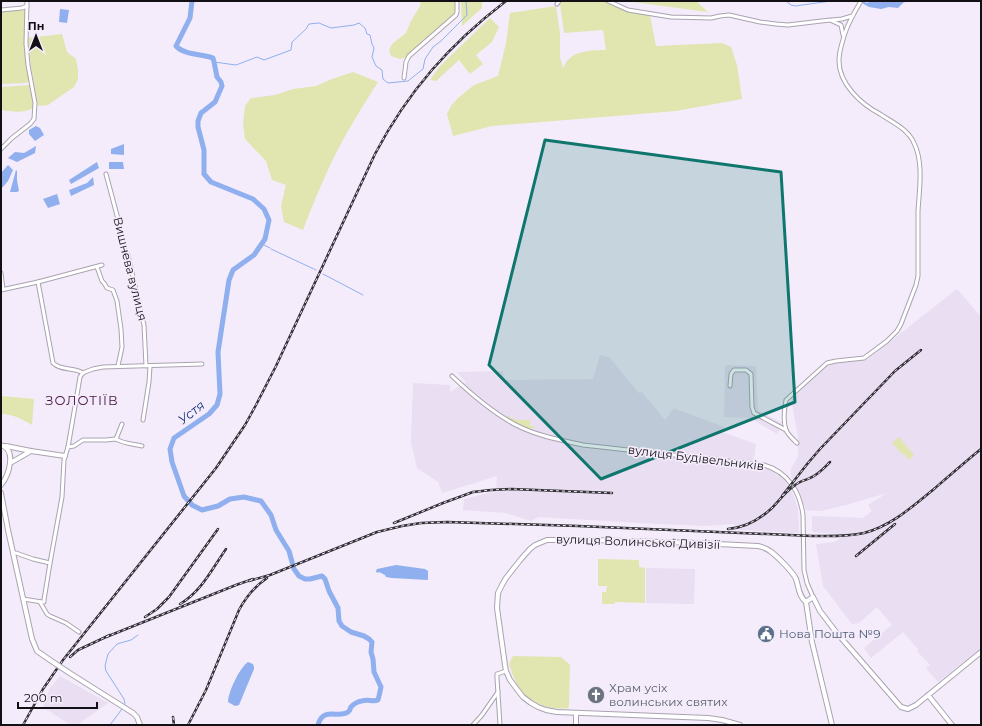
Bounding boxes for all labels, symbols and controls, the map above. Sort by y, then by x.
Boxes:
north arrow [16,16,56,56]
text: Пн [28,19,44,33]
street label: Вишнева вулиця [110,215,151,322]
district label: ЗОЛОТІЇВ [45,392,119,408]
water label: Устя [174,397,208,427]
street label: вулиця Будівельників [627,442,765,473]
street label: вулиця Волинської Дивізії [556,531,720,552]
public building icon: Нова Пошта №9 [756,624,776,644]
place label: Нова Пошта №9 [779,626,881,641]
place label: Храм усіх волинських святих [609,680,728,709]
scale bar [18,684,97,710]
church icon: Храм усіх волинських святих [586,685,606,705]
text: 200 m [24,690,63,705]

